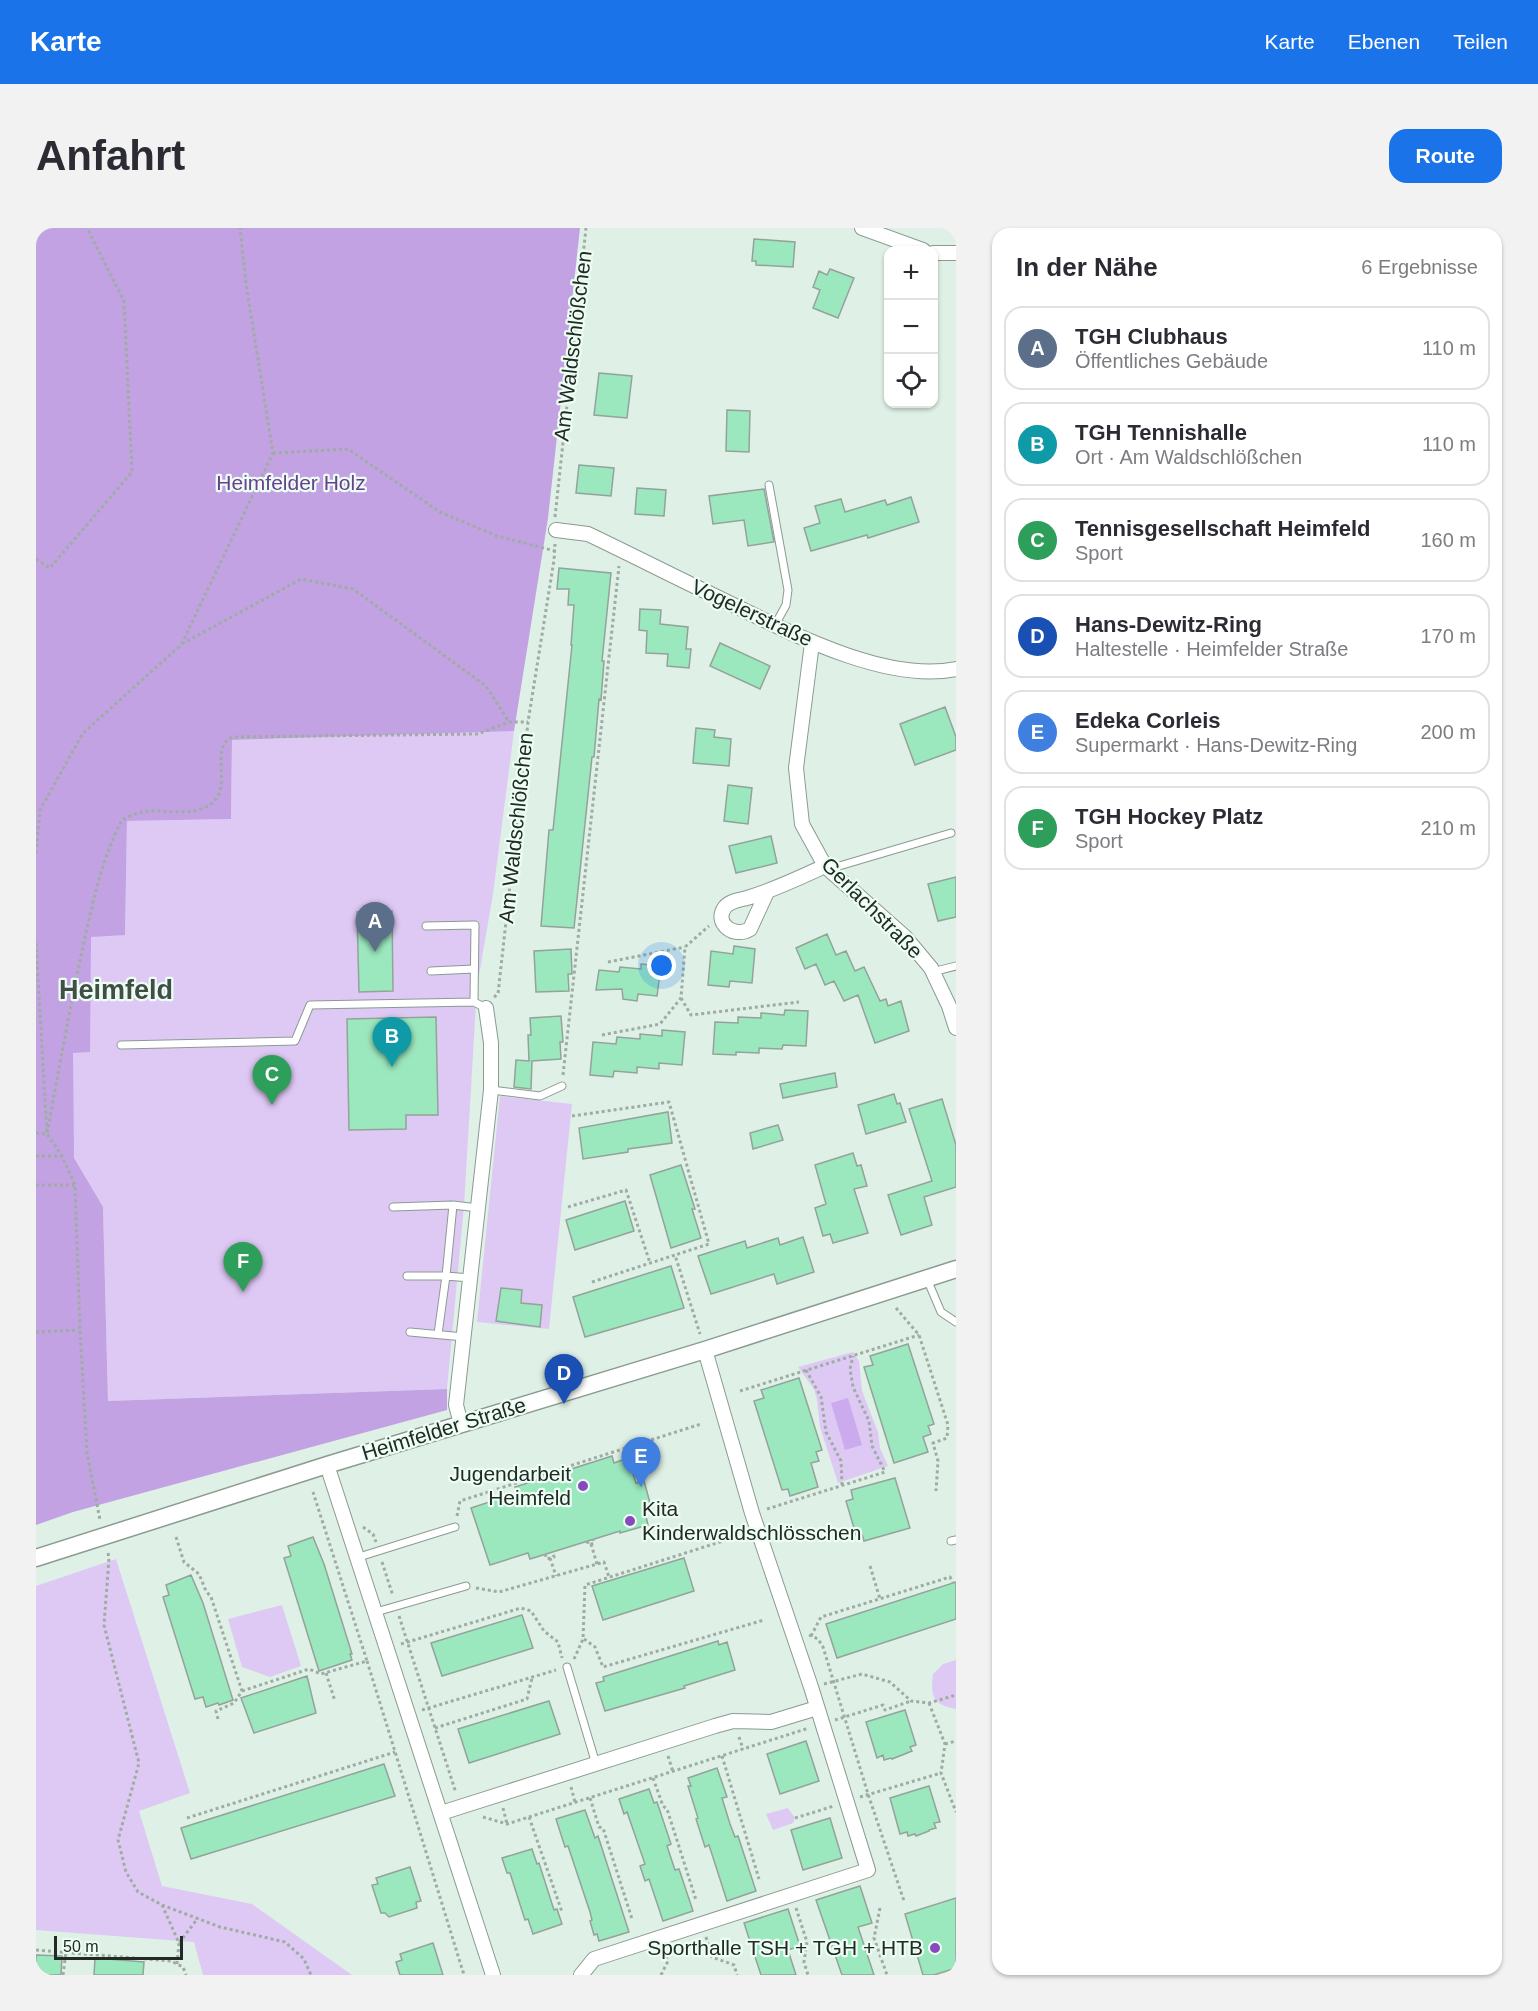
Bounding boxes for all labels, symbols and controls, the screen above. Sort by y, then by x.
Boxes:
text: Karte [30,26,102,57]
text: Karte [1265,30,1315,53]
text: Ebenen [1348,30,1420,53]
text: Teilen [1453,30,1508,53]
button: Route [1389,129,1502,183]
text: Anfahrt [36,132,185,179]
map controls [884,246,938,408]
button: + [884,246,938,300]
street label: Am Waldschlößchen [549,249,596,443]
text: In der Nähe [1016,252,1158,282]
text: 6 Ergebnisse [1361,256,1478,278]
button: − [884,300,938,354]
text: TGH Clubhaus [1075,324,1228,349]
text: A [1030,337,1045,359]
text: 110 m [1422,337,1476,359]
text: Öffentliches Gebäude [1075,350,1268,372]
button: locate [884,354,938,408]
text: TGH Tennishalle [1075,420,1247,445]
text: B [1030,433,1045,455]
text: 110 m [1422,433,1476,455]
text: Ort · Am Waldschlößchen [1075,446,1302,468]
park label: Heimfelder Holz [216,471,366,494]
text: Tennisgesellschaft Heimfeld [1075,516,1370,541]
text: C [1030,529,1045,551]
text: 160 m [1420,529,1476,551]
text: Sport [1075,542,1123,564]
street label: Vogelerstraße [688,574,816,651]
text: Hans-Dewitz-Ring [1075,612,1262,637]
text: D [1030,625,1045,647]
text: 170 m [1420,625,1476,647]
text: Haltestelle · Heimfelder Straße [1075,638,1348,660]
text: Edeka Corleis [1075,708,1221,733]
text: E [1031,721,1044,743]
text: 200 m [1420,721,1476,743]
street label: Am Waldschlößchen [494,731,537,925]
text: Supermarkt · Hans-Dewitz-Ring [1075,734,1357,756]
text: TGH Hockey Platz [1075,804,1263,829]
text: F [1031,817,1044,839]
text: 210 m [1420,817,1476,839]
text: Sport [1075,830,1123,852]
street label: Gerlachstraße [817,852,928,963]
pin: A [356,902,394,952]
your location [647,951,676,980]
district label: Heimfeld [59,975,173,1005]
pin: B [372,1018,412,1067]
pin: C [252,1056,292,1105]
pin: F [224,1242,262,1292]
pin: D [544,1354,584,1404]
street label: Heimfelder Straße [359,1393,529,1464]
pin: E [622,1438,660,1487]
place label: Jugendarbeit Heimfeld [450,1462,571,1509]
marker: Jugendarbeit Heimfeld [576,1479,590,1493]
place label: Kita Kinderwaldschlösschen [642,1497,861,1544]
marker: Kita Kinderwaldschlösschen [623,1514,637,1528]
scale bar [54,1933,183,1960]
place label: Sporthalle TSH + TGH + HTB [647,1936,923,1959]
text: 50 m [63,1938,99,1955]
marker: Sporthalle TSH + TGH + HTB [928,1941,942,1955]

